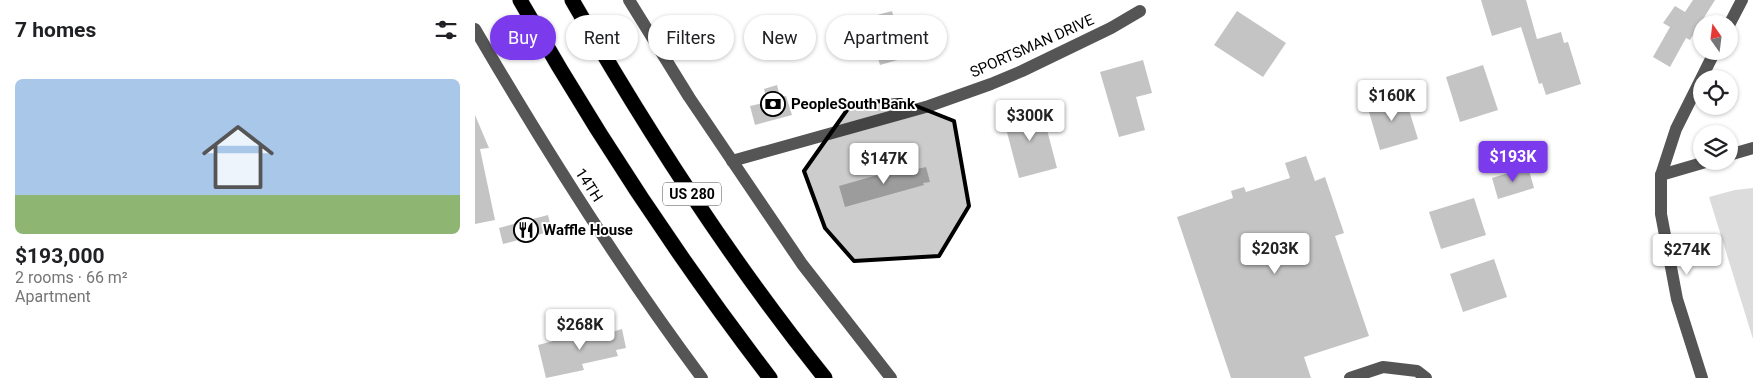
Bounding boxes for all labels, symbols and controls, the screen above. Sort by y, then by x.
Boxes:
street label: SPORTSMAN DRIVE [967,10,1097,81]
chip: Buy [490,15,556,60]
chip: Rent [566,15,638,60]
chip: Filters [648,15,734,60]
chip: New [744,15,816,60]
chip: Apartment [826,15,947,60]
north arrow [1693,15,1737,60]
map controls [1693,15,1738,170]
icon: filters [432,16,460,44]
text: 7 homes [15,18,96,42]
button: locate [1693,70,1738,115]
pin: $160K [1357,80,1427,122]
text: $160K [1369,86,1415,105]
bank icon: PeopleSouth Bank [760,91,786,117]
place label: PeopleSouth Bank [791,95,916,113]
pin: $300K [995,100,1065,142]
text: $300K [1007,106,1053,125]
icon: home [193,112,283,202]
button: layers [1693,125,1738,170]
pin: $193K [1478,140,1548,183]
pin: $147K [849,142,919,185]
text: $193K [1490,147,1536,166]
text: $147K [861,149,907,168]
street label: 14TH [572,165,606,205]
road number: US 280 [663,182,721,205]
restaurant icon: Waffle House [513,217,539,243]
place label: Waffle House [543,221,633,239]
pin: $203K [1240,232,1310,275]
pin: $274K [1652,234,1722,276]
text: $203K [1252,239,1298,258]
text: $274K [1664,240,1710,259]
text: $193,000 [15,244,105,268]
text: 2 rooms · 66 m² [15,268,128,287]
text: Apartment [15,287,91,306]
pin: $268K [545,308,615,351]
text: $268K [557,315,603,334]

